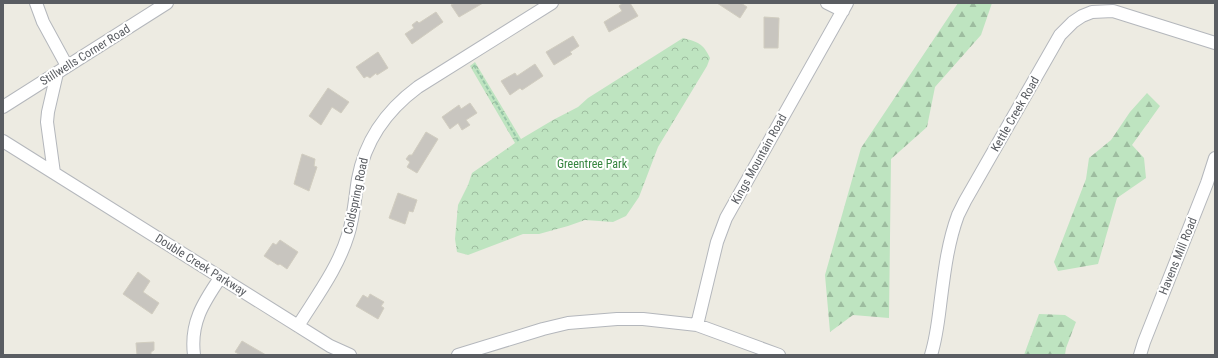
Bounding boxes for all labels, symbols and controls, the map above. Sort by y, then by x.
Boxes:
street label: Stillwells Corner Road [37,22,133,88]
street label: Kettle Creek Road [988,74,1042,154]
street label: Kings Mountain Road [728,112,790,206]
street label: Coldspring Road [341,156,371,236]
park label: Greentree Park [557,157,628,171]
street label: Havens Mill Road [1156,215,1200,297]
street label: Double Creek Parkway [153,231,249,299]

